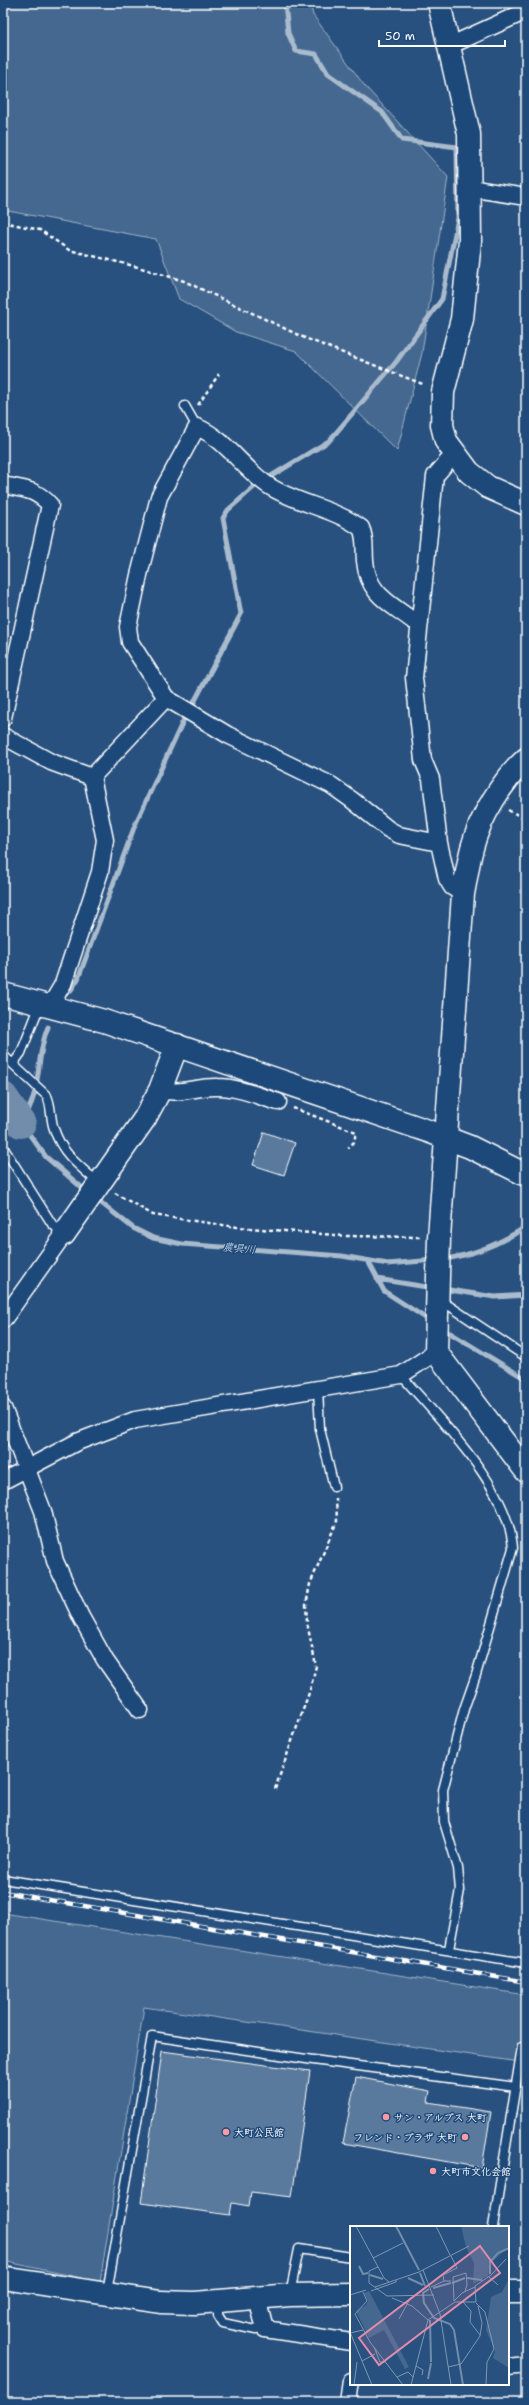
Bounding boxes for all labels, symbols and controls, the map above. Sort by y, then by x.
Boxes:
scale bar [379,22,505,48]
text: 50 m [385,28,415,44]
water label: 農具川 [222,1240,256,1257]
place label: サン・アルプス 大町 [394,2111,487,2124]
marker: サン・アルプス 大町 [381,2112,391,2122]
place label: 大町公民館 [234,2126,284,2139]
marker: 大町公民館 [221,2127,231,2137]
place label: フレンド・プラザ 大町 [354,2131,457,2144]
marker: フレンド・プラザ 大町 [460,2132,470,2142]
place label: 大町市文化会館 [441,2165,511,2178]
marker: 大町市文化会館 [428,2166,438,2176]
inset map [350,2226,509,2385]

